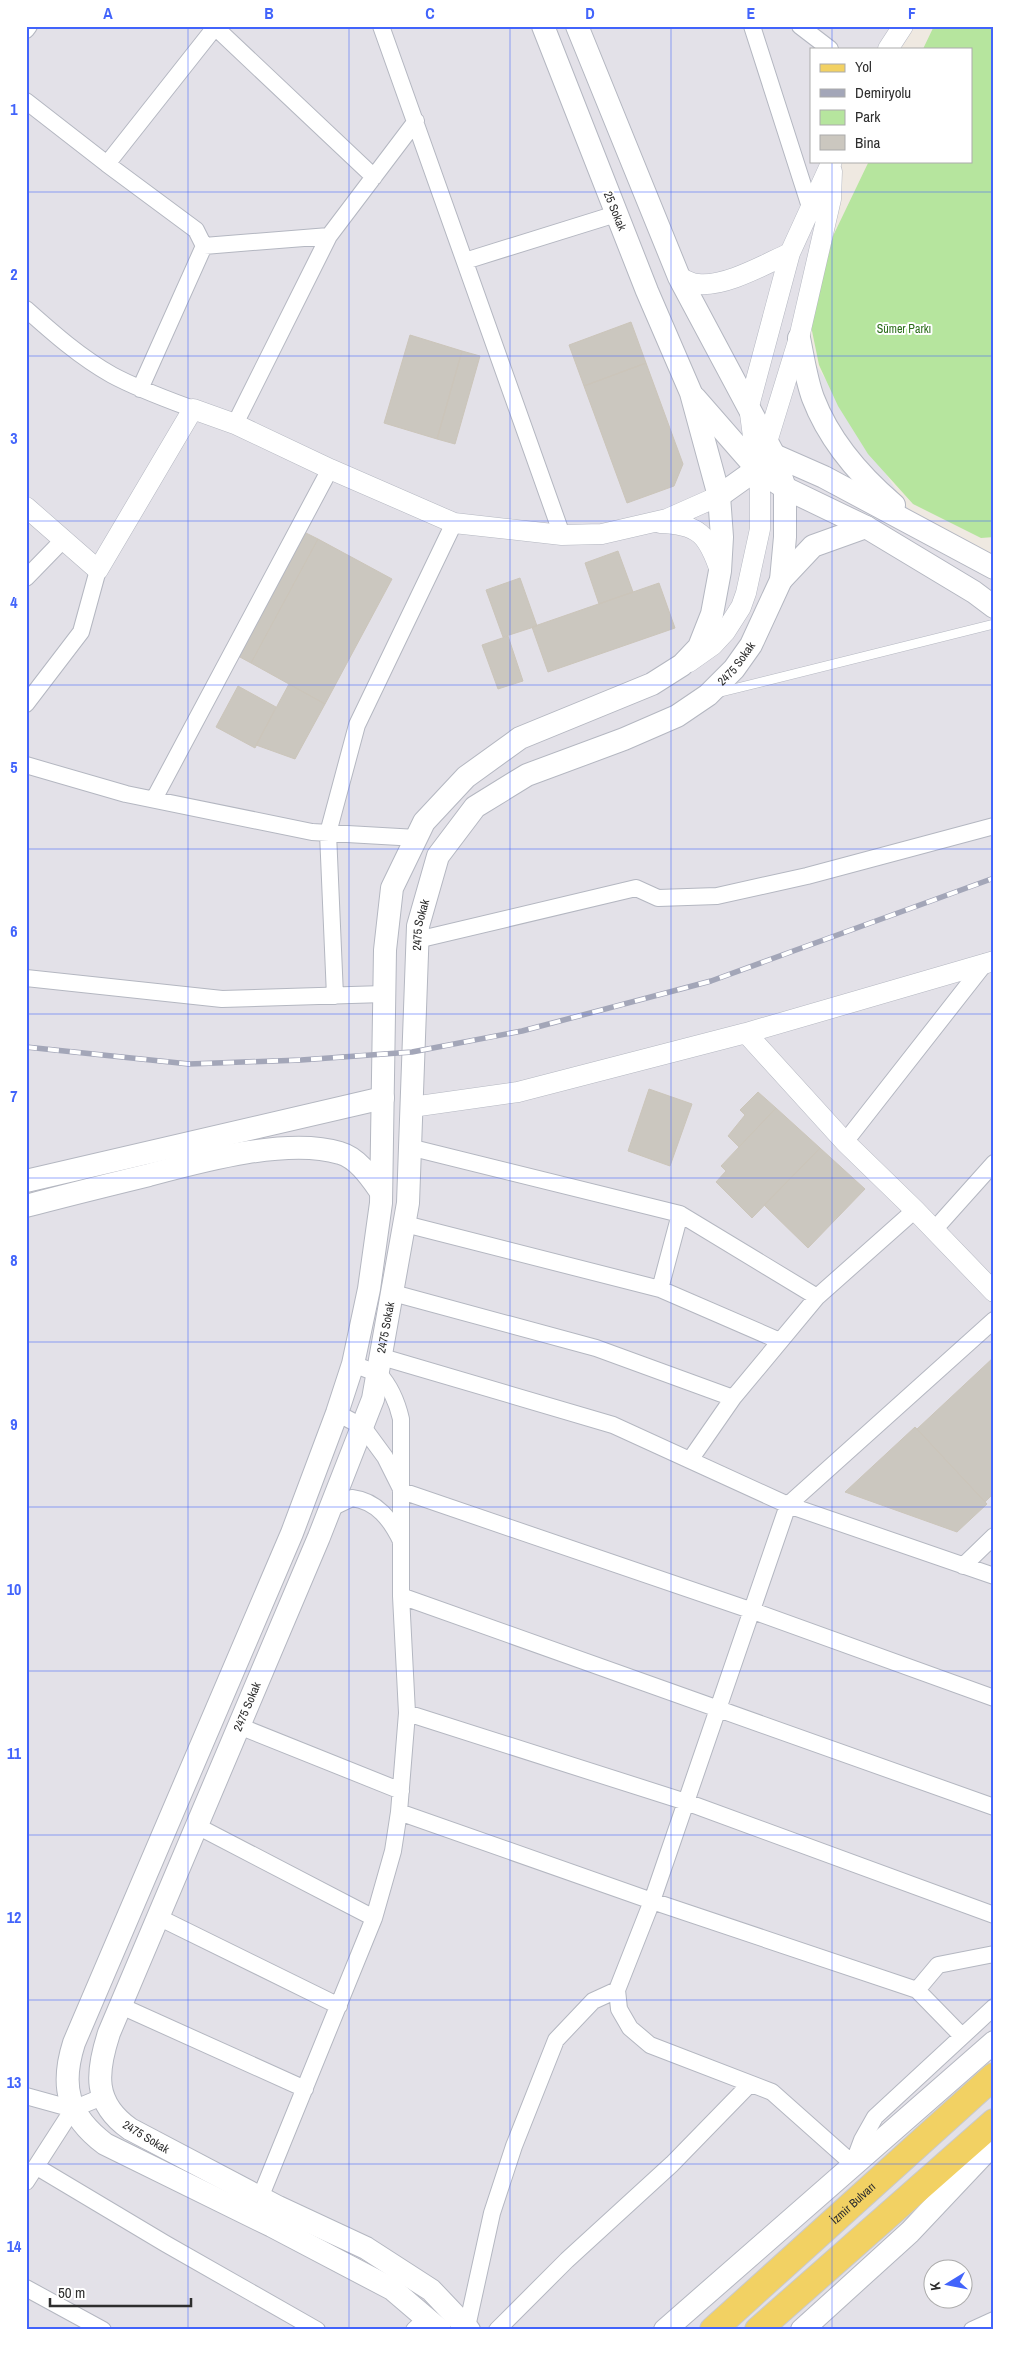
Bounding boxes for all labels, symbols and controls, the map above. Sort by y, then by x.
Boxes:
text: A [103,2,113,24]
text: B [264,2,274,24]
text: C [425,2,435,24]
text: D [585,2,595,24]
text: E [747,2,756,24]
text: F [908,2,916,24]
legend [810,48,972,162]
text: Yol [855,56,872,77]
text: Demiryolu [855,82,911,103]
text: 1 [10,98,18,120]
text: Park [855,106,881,127]
text: Bina [855,132,880,153]
street label: 25 Sokak [600,189,630,233]
text: 2 [10,263,18,285]
park label: Sümer Parkı [877,321,931,337]
text: 3 [10,427,18,449]
text: 4 [10,591,18,613]
street label: 2475 Sokak [714,638,759,689]
text: 5 [10,756,18,778]
street label: 2475 Sokak [409,897,433,951]
text: 6 [10,920,18,942]
text: 7 [10,1085,18,1107]
text: 8 [10,1249,18,1271]
street label: 2475 Sokak [373,1300,398,1355]
text: 9 [10,1413,18,1435]
text: 10 [7,1578,21,1600]
street label: 2475 Sokak [230,1679,265,1734]
text: 11 [7,1742,22,1764]
text: 12 [7,1906,21,1928]
text: 13 [7,2071,21,2093]
street label: 2475 Sokak [120,2117,172,2157]
street label: İzmir Bulvarı [827,2179,879,2228]
text: 14 [7,2235,22,2257]
north arrow [922,2258,972,2308]
scale bar [50,2276,191,2308]
text: K [925,2280,945,2292]
text: 50 m [58,2282,85,2303]

